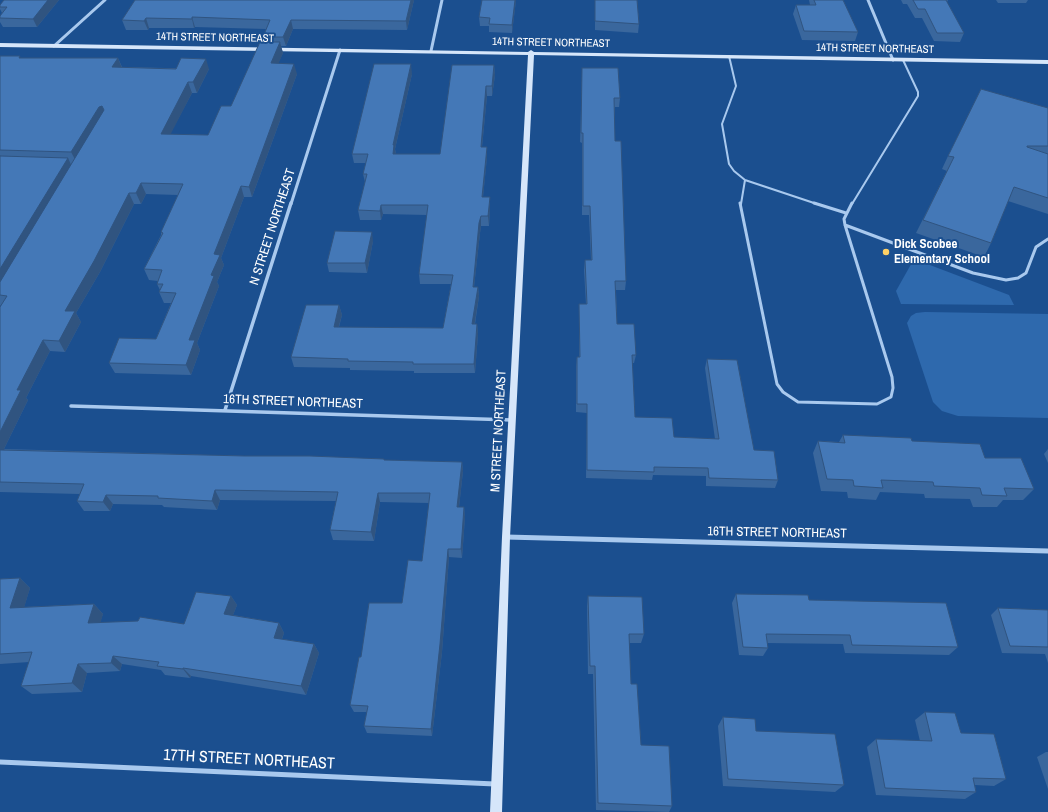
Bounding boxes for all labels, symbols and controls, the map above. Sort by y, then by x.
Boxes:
street label: 14TH STREET NORTHEAST [156,30,274,46]
street label: 14TH STREET NORTHEAST [492,35,610,51]
street label: 14TH STREET NORTHEAST [816,41,934,57]
street label: N STREET NORTHEAST [247,167,299,287]
place label: Dick Scobee Elementary School [894,237,990,268]
marker: Dick Scobee Elementary School [881,247,891,257]
street label: M STREET NORTHEAST [488,369,510,493]
street label: 16TH STREET NORTHEAST [223,392,363,412]
street label: 16TH STREET NORTHEAST [707,524,847,542]
street label: 17TH STREET NORTHEAST [163,746,335,774]

